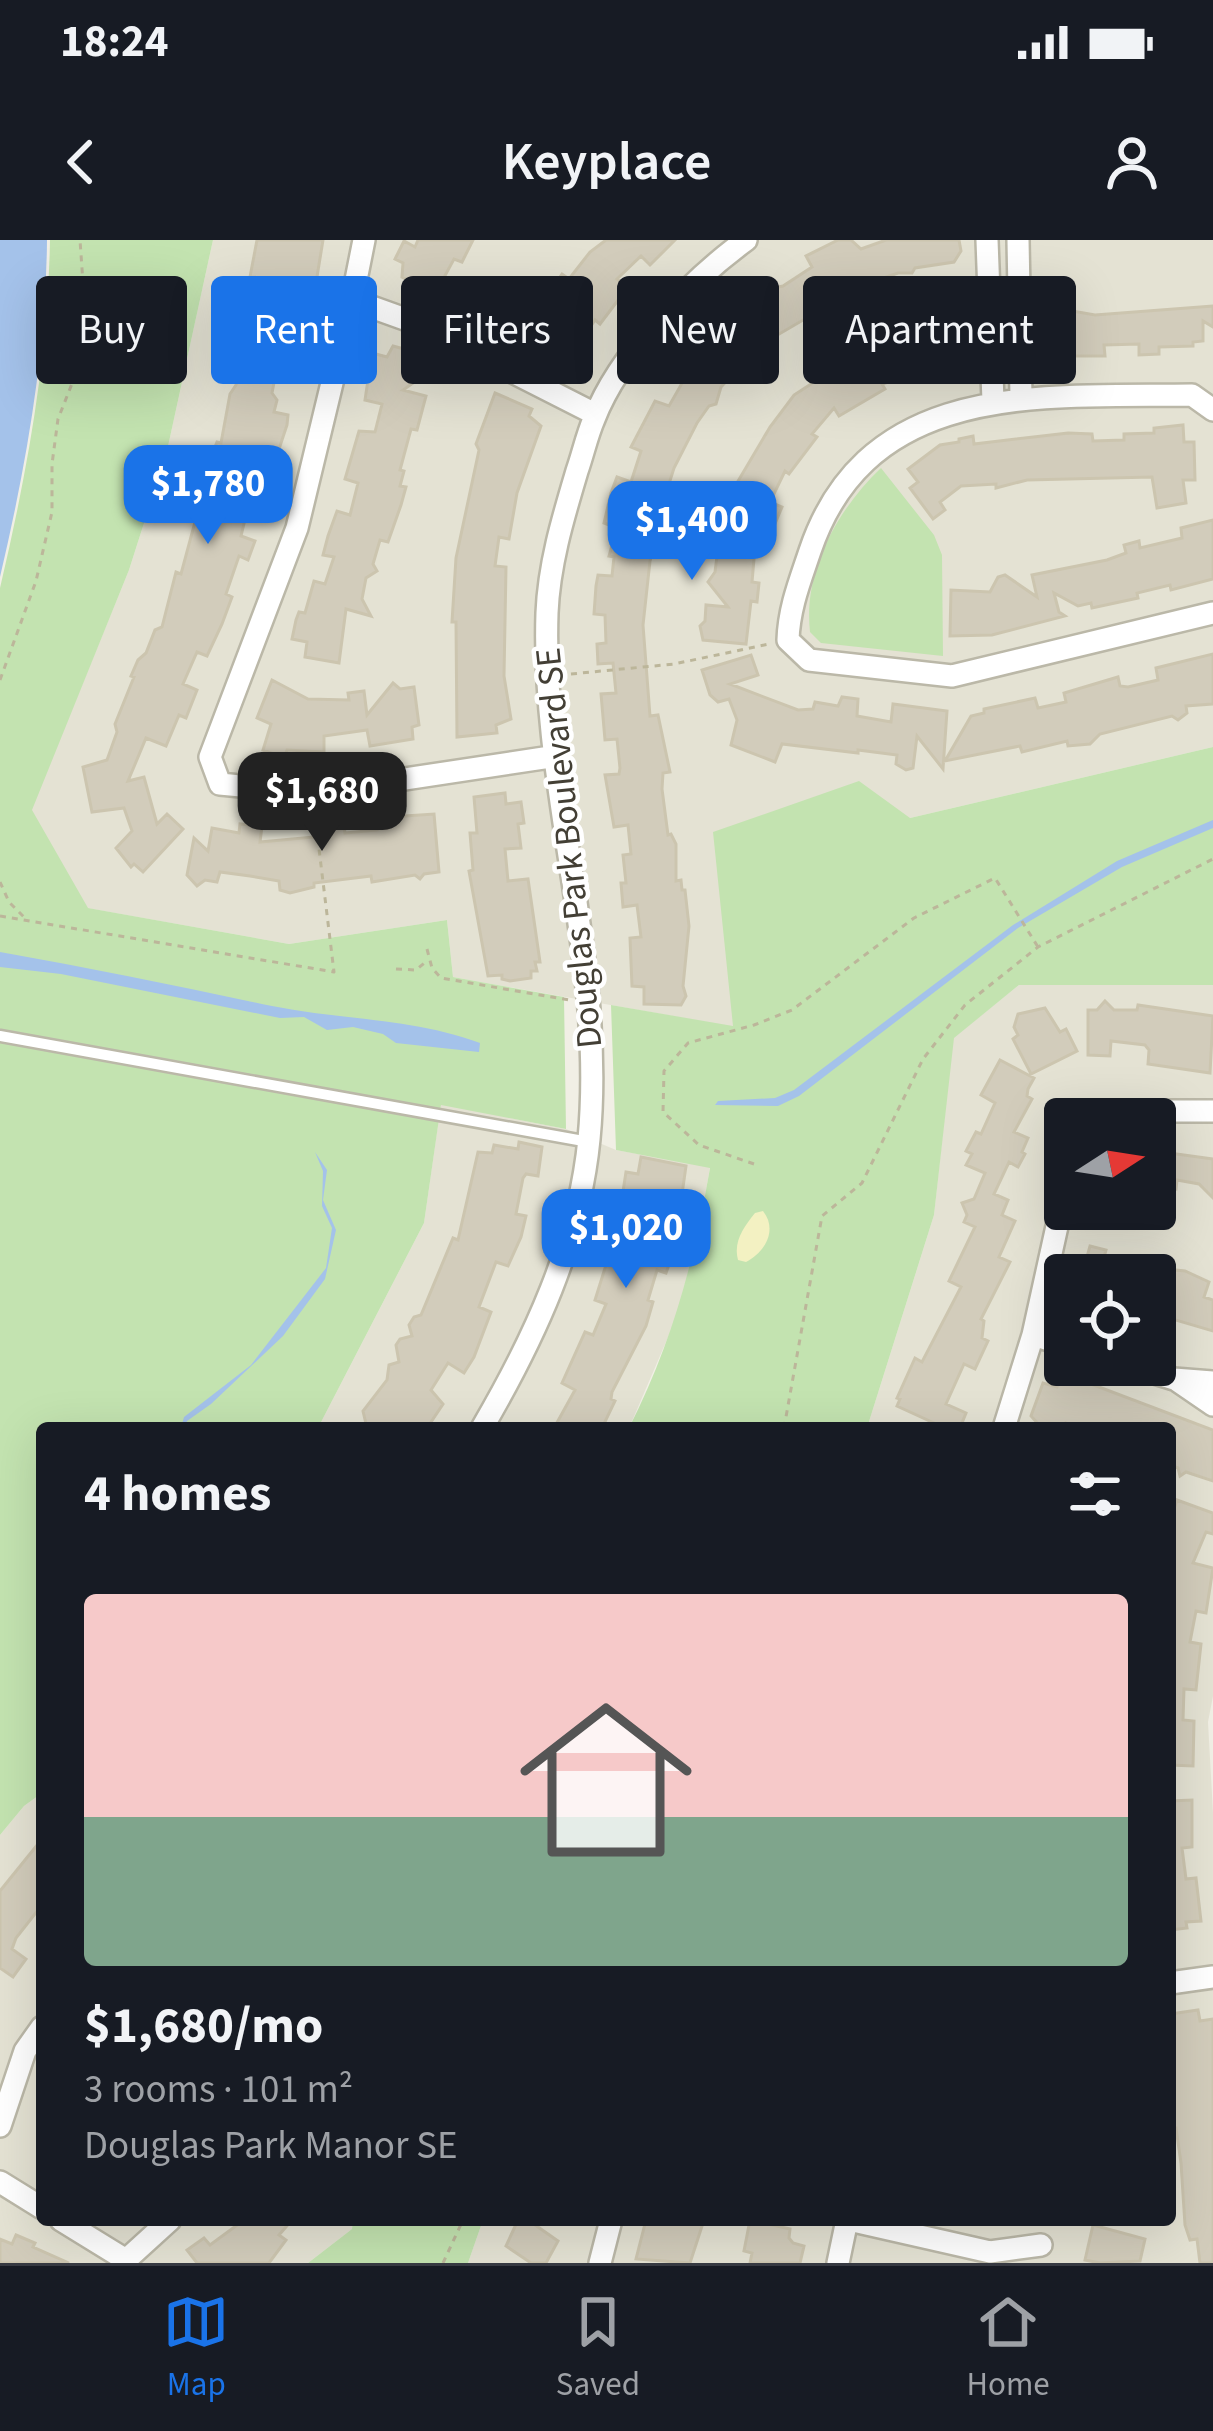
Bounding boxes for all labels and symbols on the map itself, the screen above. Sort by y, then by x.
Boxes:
pin: $1,780 [110,445,306,547]
pin: $1,400 [594,481,790,583]
street label: Douglas Park Boulevard SE [523,645,615,1051]
pin: $1,680 [224,752,420,854]
north arrow [1044,1098,1176,1230]
pin: $1,020 [528,1189,724,1291]

